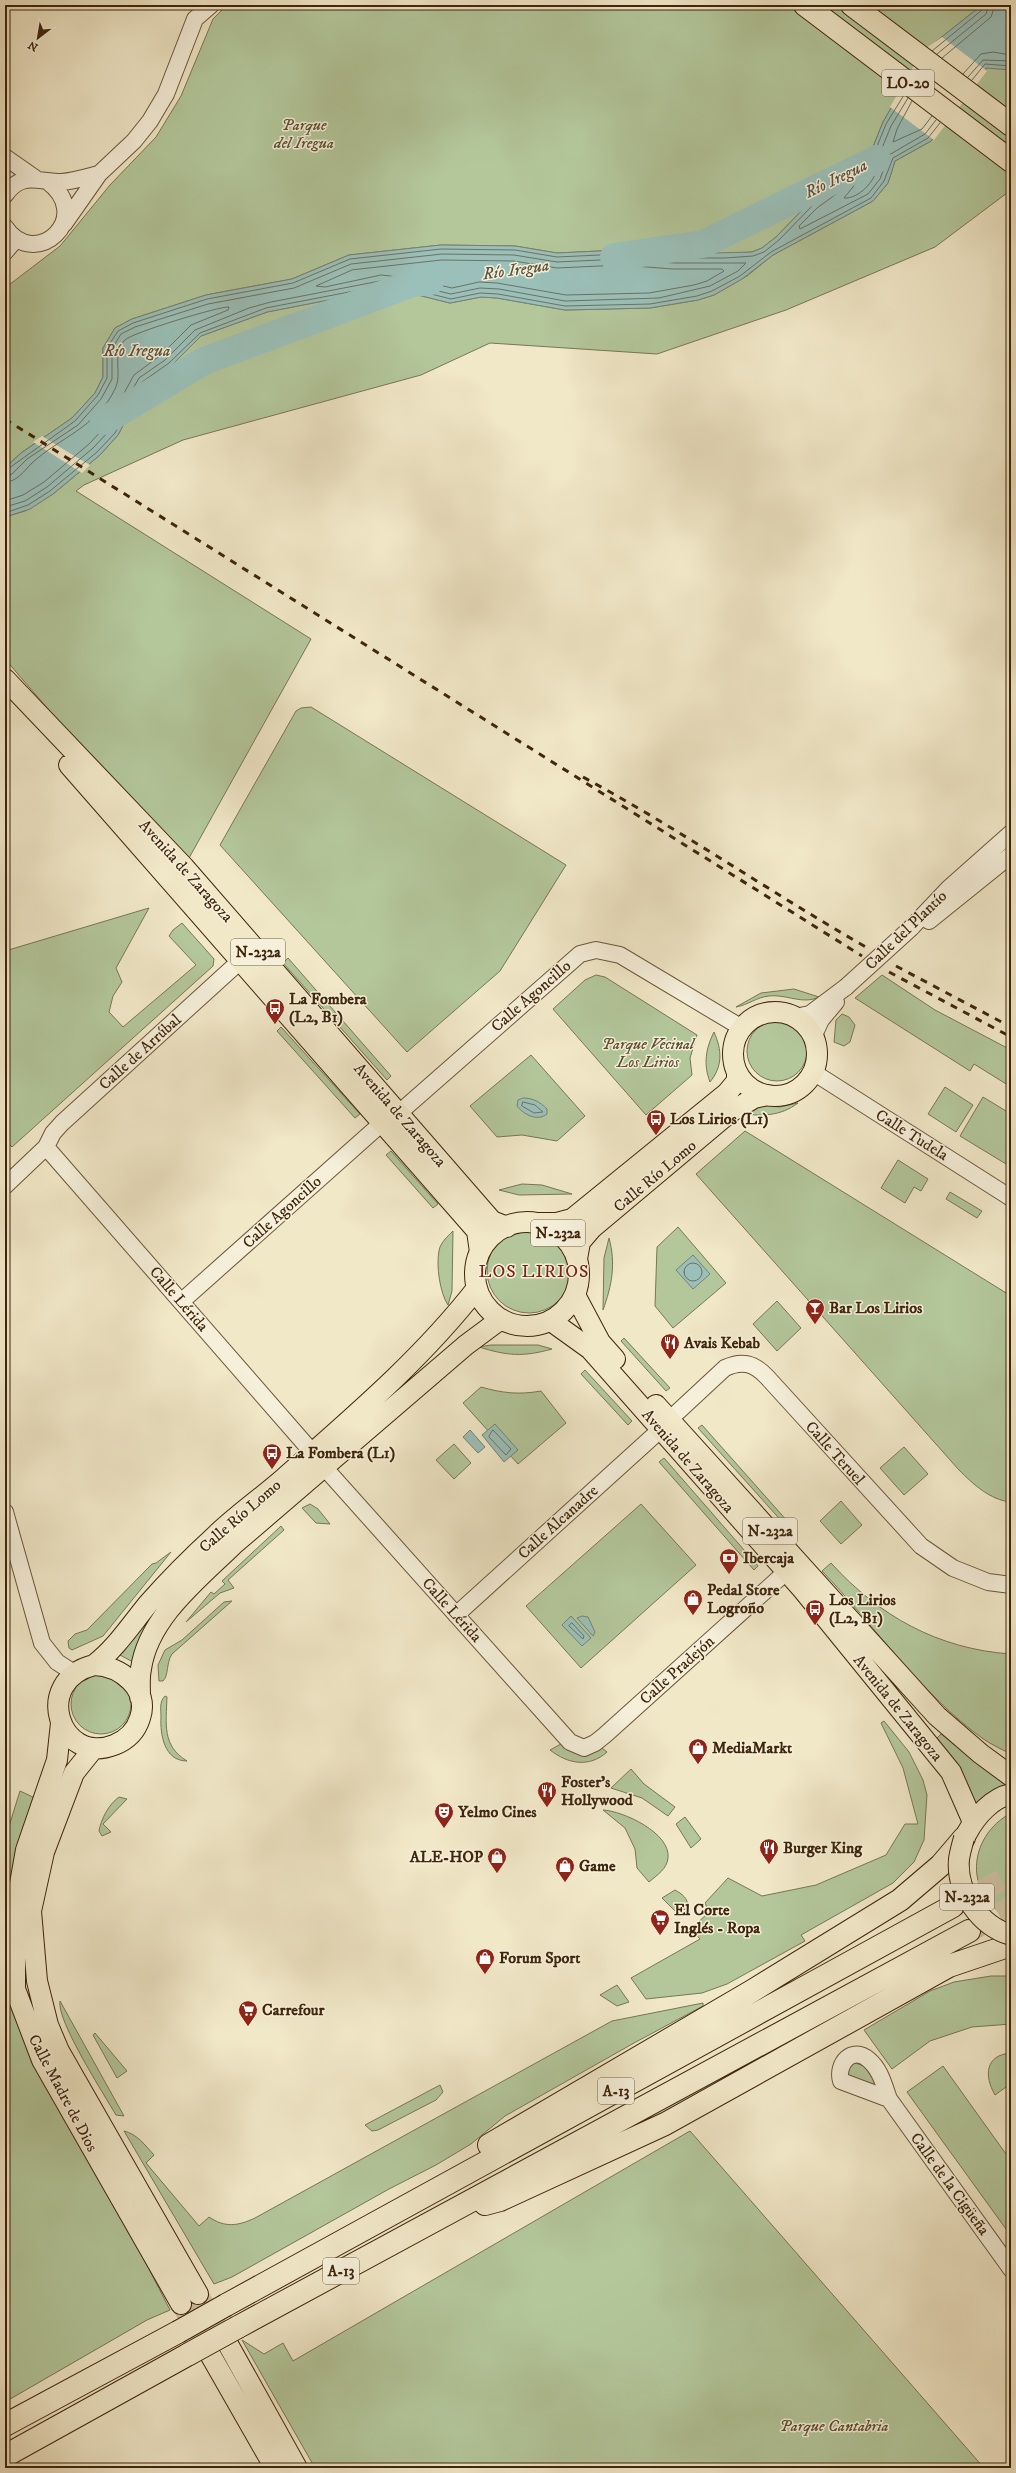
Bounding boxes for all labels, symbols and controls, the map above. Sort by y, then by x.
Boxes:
north arrow [18,18,58,58]
text: N [26,37,41,54]
road number: LO-20 [882,70,934,96]
park label: Parque del Iregua [273,115,334,153]
water label: Río Iregua [800,154,871,204]
water label: Río Iregua [480,254,551,286]
water label: Río Iregua [103,340,170,362]
street label: Avenida de Zaragoza [135,815,238,927]
street label: Calle del Plantío [861,886,951,974]
road number: N-232a [231,939,285,965]
street label: Calle Agoncillo [487,956,575,1036]
place label: La Fombera (L2, B1) [289,989,368,1027]
bus stop icon: La Fombera (L2, B1) [264,997,286,1025]
street label: Calle de Arrúbal [95,1010,185,1094]
park label: Parque Vecinal Los Lirios [602,1034,696,1072]
street label: Avenida de Zaragoza [349,1059,451,1171]
street label: Calle Tudela [872,1105,952,1165]
bus stop icon: Los Lirios (L1) [645,1108,667,1136]
place label: Los Lirios (L1) [670,1109,768,1129]
street label: Calle Río Lomo [609,1135,701,1216]
street label: Calle Agoncillo [238,1171,326,1253]
road number: N-232a [531,1220,585,1246]
district label: LOS LIRIOS [479,1261,589,1283]
street label: Calle Lérida [145,1262,213,1336]
bar icon: Bar Los Lirios [804,1297,826,1325]
place label: Bar Los Lirios [829,1298,923,1318]
restaurant icon: Avais Kebab [659,1332,681,1360]
place label: Avais Kebab [683,1333,761,1353]
street label: Avenida de Zaragoza [637,1405,739,1517]
street label: Calle Teruel [801,1417,869,1489]
bus stop icon: La Fombera (L1) [261,1442,283,1470]
place label: La Fombera (L1) [286,1443,395,1463]
street label: Calle Río Lomo [195,1475,285,1557]
street label: Calle Alcanadre [514,1480,603,1563]
road number: N-232a [743,1518,797,1544]
bank icon: Ibercaja [718,1547,740,1575]
place label: Ibercaja [743,1548,795,1568]
street label: Calle Lérida [418,1574,486,1647]
place label: Pedal Store Logroño [707,1580,780,1618]
shop icon: Pedal Store Logroño [682,1588,704,1616]
place label: Los Lirios (L2, B1) [829,1590,897,1628]
bus stop icon: Los Lirios (L2, B1) [804,1598,826,1626]
street label: Calle Pradejón [635,1631,719,1709]
street label: Avenida de Zaragoza [849,1651,947,1765]
shop icon: MediaMarkt [687,1737,709,1765]
place label: MediaMarkt [712,1738,793,1758]
place label: Foster's Hollywood [561,1772,634,1810]
restaurant icon: Foster's Hollywood [536,1780,558,1808]
theatre icon: Yelmo Cines [433,1801,455,1829]
place label: Yelmo Cines [457,1802,537,1822]
restaurant icon: Burger King [758,1837,780,1865]
place label: Burger King [783,1838,863,1858]
shop icon: ALE-HOP [486,1846,508,1874]
place label: ALE-HOP [409,1847,484,1867]
shop icon: Game [554,1855,576,1883]
place label: Game [579,1856,616,1876]
road number: N-232a [940,1884,994,1910]
place label: El Corte Inglés - Ropa [674,1900,761,1938]
supermarket icon: El Corte Inglés - Ropa [649,1908,671,1936]
shop icon: Forum Sport [474,1947,496,1975]
place label: Forum Sport [499,1948,581,1968]
supermarket icon: Carrefour [237,1999,259,2027]
place label: Carrefour [262,2000,326,2020]
street label: Calle Madre de Dios [24,2031,102,2155]
road number: A-13 [598,2078,634,2104]
street label: Calle de la Cigüeña [906,2129,994,2239]
road number: A-13 [323,2258,359,2284]
park label: Parque Cantabria [780,2416,888,2436]

